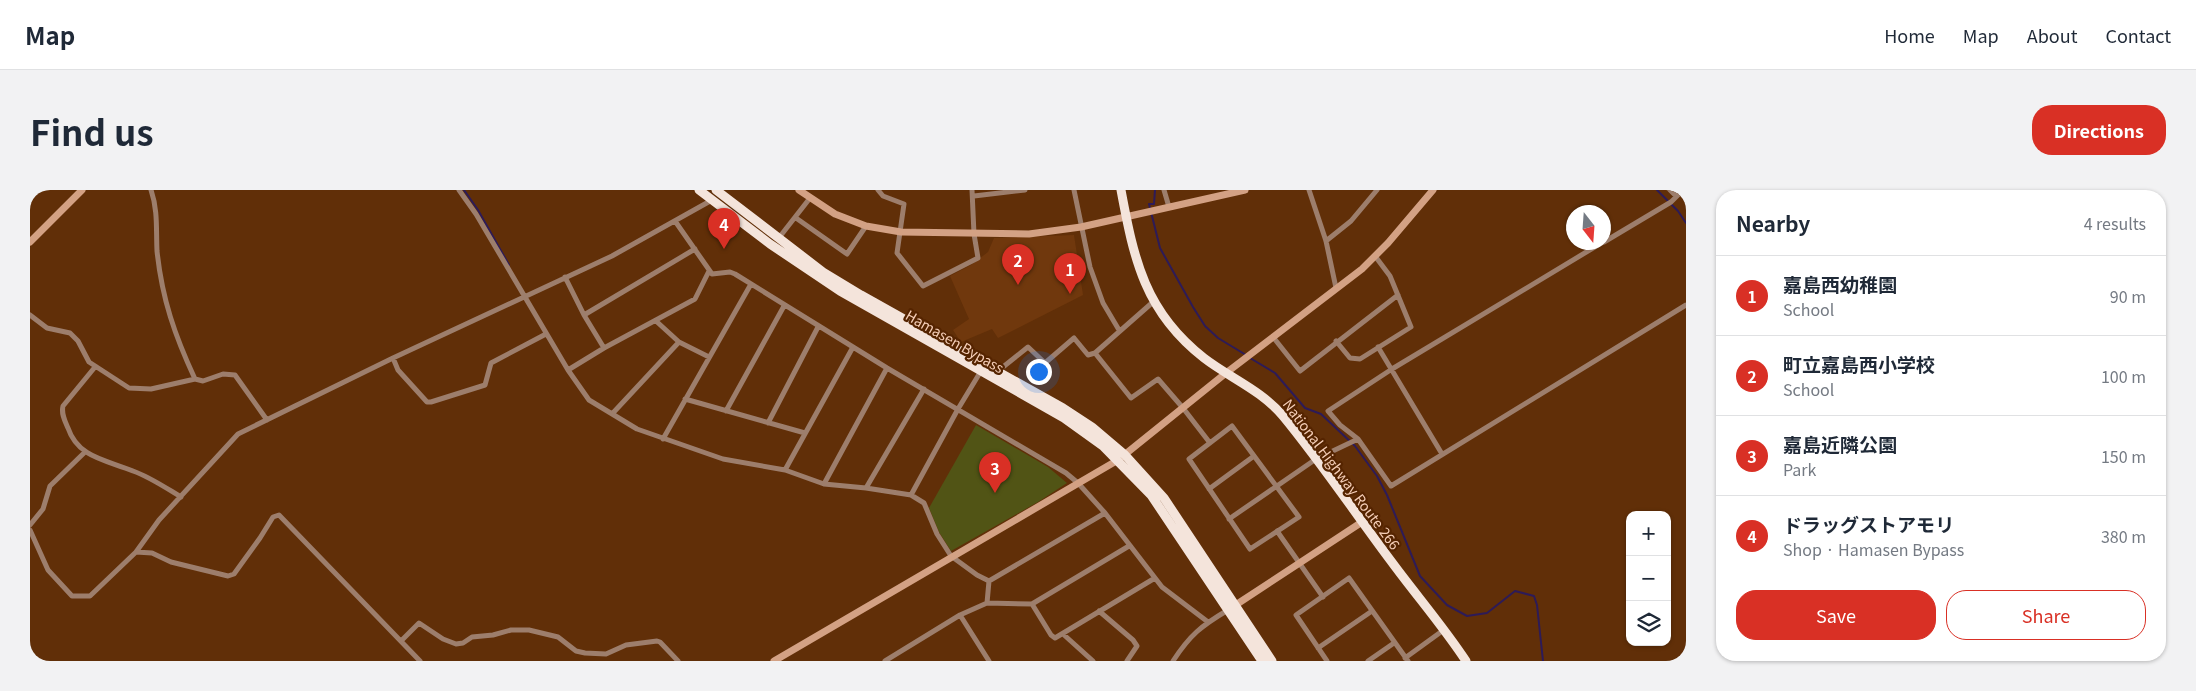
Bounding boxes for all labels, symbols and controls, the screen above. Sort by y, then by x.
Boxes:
text: Map [25,17,75,52]
text: Home [1884,22,1935,48]
text: Map [1963,22,1999,48]
text: About [2027,22,2077,48]
text: Contact [2105,22,2171,48]
text: Find us [30,105,154,156]
button: Directions [2032,105,2166,155]
north arrow [1566,205,1611,250]
pin: 4 [708,208,740,249]
text: Nearby [1736,208,1810,238]
text: 4 results [2084,211,2146,235]
pin: 2 [1002,244,1034,285]
pin: 1 [1054,253,1086,294]
text: 嘉島西幼稚園 [1783,270,1897,297]
text: 1 [1747,284,1757,308]
text: 90 m [2110,284,2146,308]
text: School [1783,297,1834,321]
street label: Hamasen Bypass [902,305,1008,378]
text: 町立嘉島西小学校 [1783,350,1935,377]
your location [1026,359,1052,385]
text: 2 [1747,364,1757,388]
text: 100 m [2101,364,2146,388]
text: School [1783,377,1834,401]
street label: National Highway Route 266 [1279,395,1405,554]
text: 嘉島近隣公園 [1783,430,1897,457]
text: 3 [1747,444,1757,468]
text: 150 m [2101,444,2146,468]
pin: 3 [979,452,1011,493]
text: Park [1783,457,1816,481]
text: ドラッグストアモリ [1783,510,1954,537]
map controls [1626,511,1671,646]
button: + [1626,511,1671,556]
text: 4 [1747,524,1757,548]
text: 380 m [2101,524,2146,548]
text: Shop · Hamasen Bypass [1783,537,1964,561]
button: − [1626,556,1671,601]
button: Save [1736,590,1936,640]
button: Share [1946,590,2146,640]
button: layers [1626,601,1671,646]

